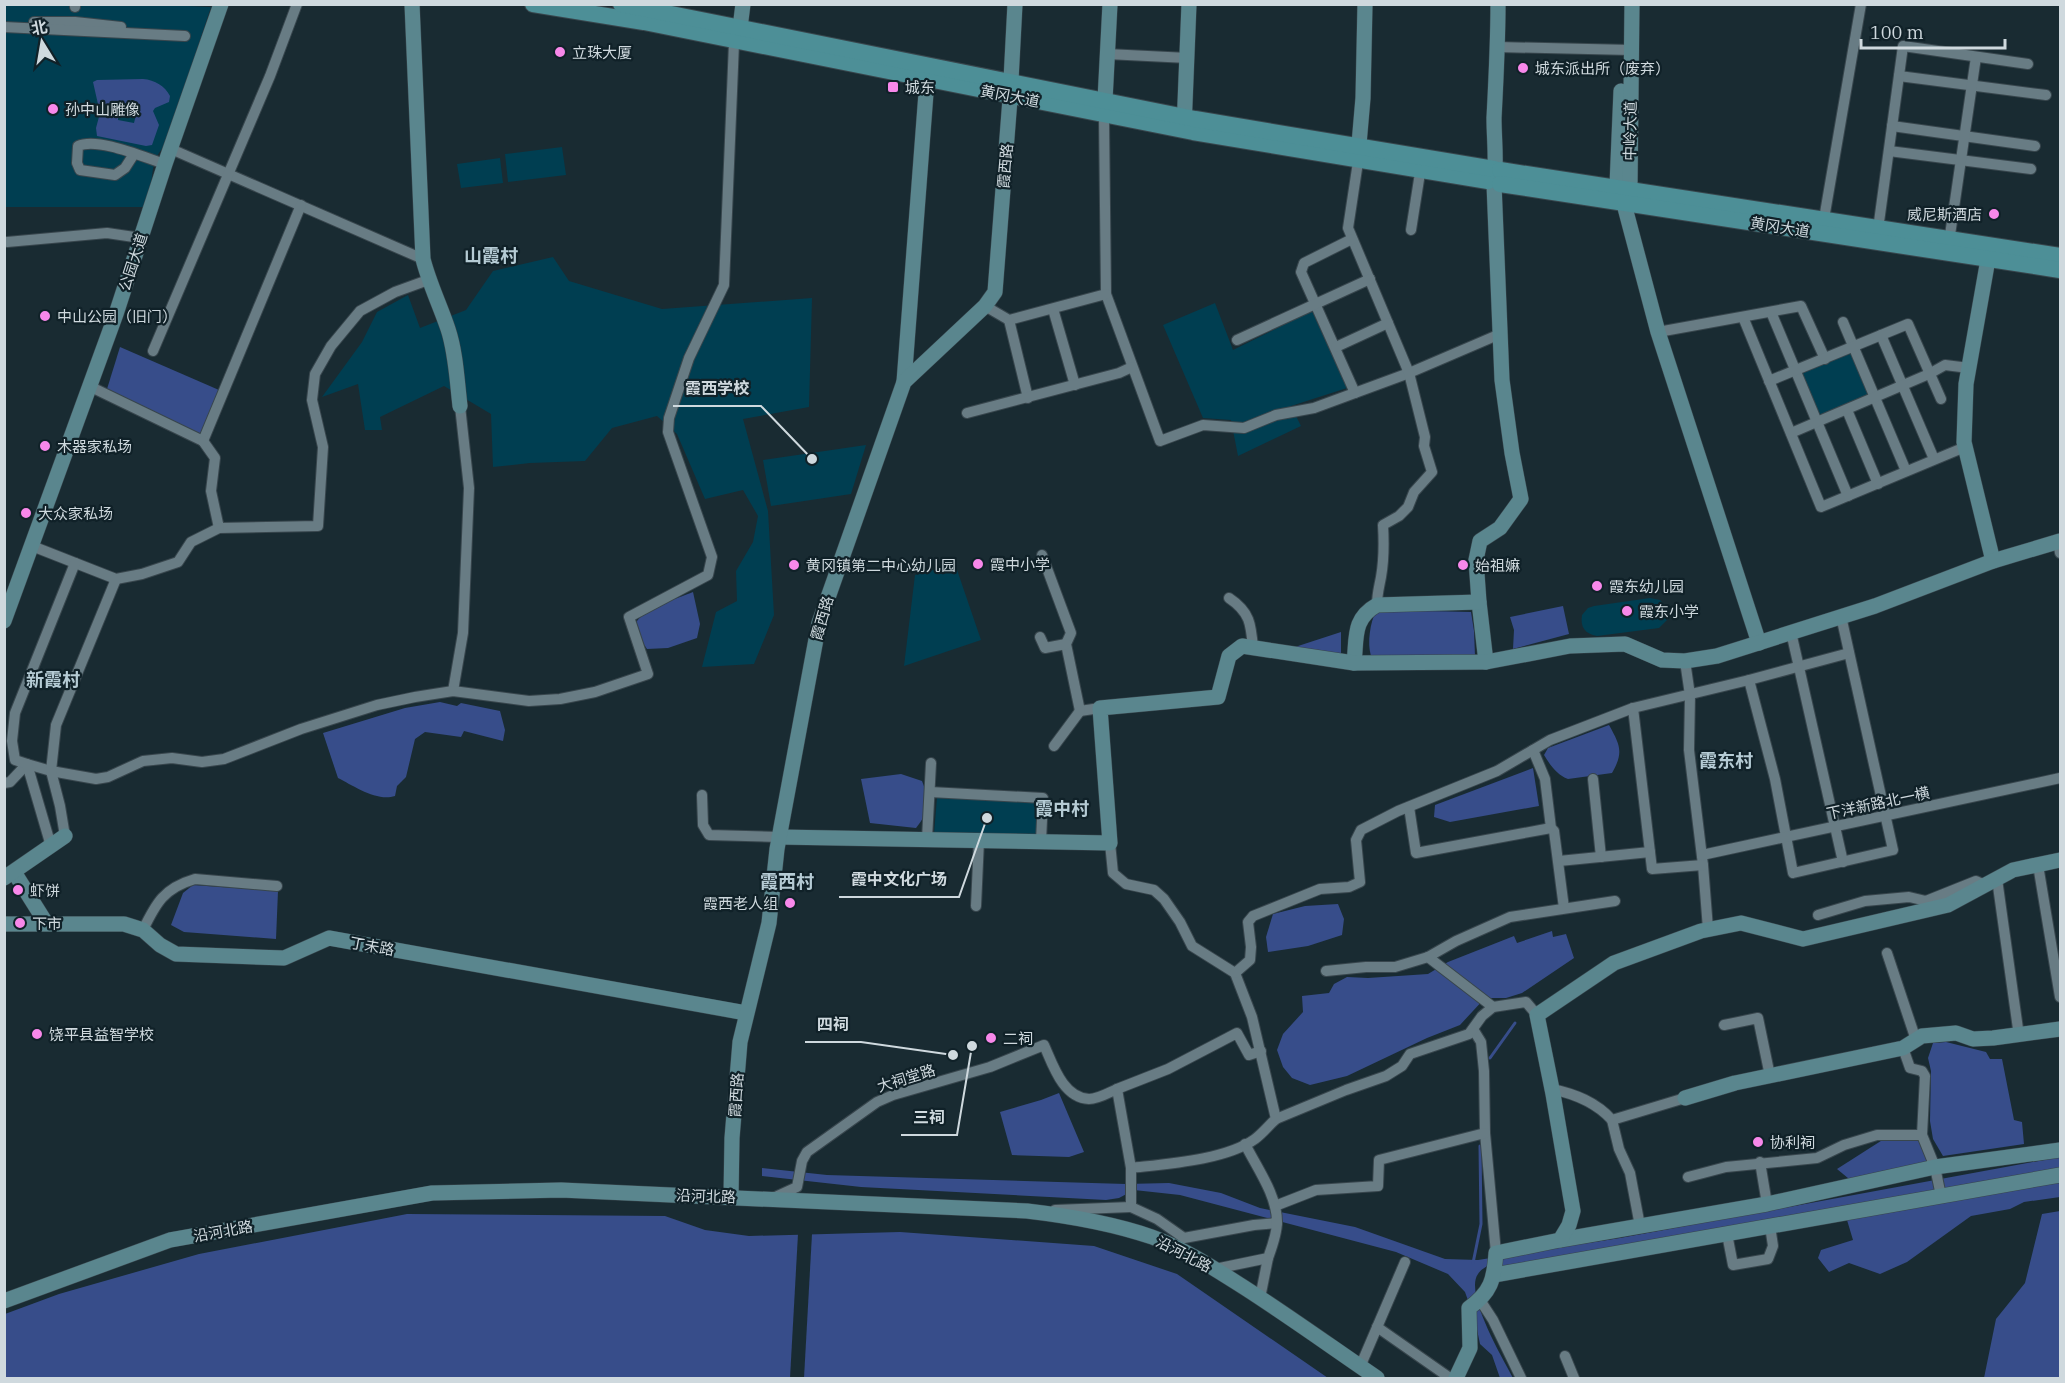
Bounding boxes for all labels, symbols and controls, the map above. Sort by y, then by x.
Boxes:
north arrow [12,12,72,72]
scale bar [1861,12,2005,50]
text: 北 [29,16,49,39]
text: 100 m [1870,21,1924,44]
place label: 立珠大厦 [572,43,632,62]
marker: 立珠大厦 [553,45,567,59]
place label: 城东派出所（废弃） [1535,59,1670,78]
marker: 城东派出所（废弃） [1516,61,1530,75]
place label: 城东 [905,78,935,97]
marker: 城东 [886,80,900,94]
street label: 黄冈大道 [979,81,1041,111]
place label: 孙中山雕像 [65,100,140,119]
street label: 中岭大道 [1620,101,1640,161]
marker: 孙中山雕像 [46,102,60,116]
street label: 霞西路 [994,143,1016,189]
place label: 威尼斯酒店 [1907,205,1982,224]
marker: 威尼斯酒店 [1987,207,2001,221]
street label: 黄冈大道 [1749,213,1811,241]
street label: 公园大道 [115,231,151,293]
district label: 山霞村 [464,244,518,267]
place label: 中山公园（旧门） [57,307,177,326]
marker: 中山公园（旧门） [38,309,52,323]
callout: 霞西学校 [673,372,761,406]
text: 霞西学校 [685,378,750,398]
place label: 木器家私场 [57,437,132,456]
marker: 木器家私场 [38,439,52,453]
place label: 大众家私场 [38,504,113,523]
marker: 大众家私场 [19,506,33,520]
place label: 霞中小学 [990,555,1050,574]
place label: 黄冈镇第二中心幼儿园 [806,556,956,575]
place label: 始祖嫲 [1475,556,1520,575]
marker: 霞中小学 [971,557,985,571]
marker: 黄冈镇第二中心幼儿园 [787,558,801,572]
marker: 始祖嫲 [1456,558,1470,572]
place label: 霞东幼儿园 [1609,577,1684,596]
marker: 霞东幼儿园 [1590,579,1604,593]
street label: 霞西路 [807,594,837,642]
place label: 霞东小学 [1639,602,1699,621]
marker: 霞东小学 [1620,604,1634,618]
district label: 新霞村 [26,668,80,691]
district label: 霞东村 [1699,749,1753,772]
street label: 下洋新路北一横 [1825,783,1931,823]
district label: 霞中村 [1035,797,1089,820]
callout: 霞中文化广场 [839,863,959,897]
text: 霞中文化广场 [851,869,947,889]
district label: 霞西村 [760,870,814,893]
place label: 虾饼 [30,881,60,900]
marker: 虾饼 [11,883,25,897]
place label: 霞西老人组 [703,894,778,913]
marker: 霞西老人组 [783,896,797,910]
place label: 下市 [32,914,62,933]
marker: 下市 [13,916,27,930]
street label: 丁未路 [348,933,396,959]
callout: 四祠 [805,1008,861,1042]
text: 四祠 [817,1014,849,1034]
place label: 饶平县益智学校 [49,1025,154,1044]
marker: 饶平县益智学校 [30,1027,44,1041]
place label: 二祠 [1003,1029,1033,1048]
marker: 二祠 [984,1031,998,1045]
street label: 大祠堂路 [875,1060,937,1096]
street label: 霞西路 [725,1072,747,1118]
callout: 三祠 [901,1101,957,1135]
text: 三祠 [913,1107,945,1127]
place label: 协利祠 [1770,1133,1815,1152]
marker: 协利祠 [1751,1135,1765,1149]
street label: 沿河北路 [676,1185,736,1207]
street label: 沿河北路 [192,1216,254,1246]
street label: 沿河北路 [1153,1232,1215,1276]

